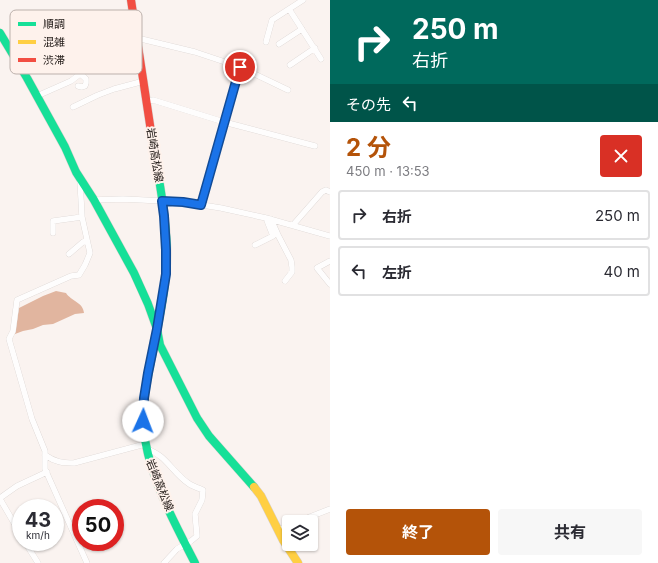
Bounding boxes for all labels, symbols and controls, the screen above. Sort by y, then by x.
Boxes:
legend [10,10,142,74]
text: 250 m [412,12,499,46]
icon: right [346,16,398,68]
text: 順調 [43,17,65,31]
text: 混雑 [43,35,65,49]
pin [223,50,257,84]
text: 右折 [412,50,448,71]
text: 渋滞 [43,53,65,67]
icon: arrive [229,56,251,78]
icon: left [399,92,421,114]
text: その先 [346,95,391,114]
street label: 岩崎高松線 [144,127,166,183]
text: 2 分 [346,133,391,162]
button: close [600,135,642,177]
text: 450 m · 13:53 [346,163,430,179]
icon: right [348,204,370,226]
text: 250 m [595,206,640,225]
text: 右折 [382,207,412,226]
icon: left [348,260,370,282]
text: 40 m [603,262,640,281]
text: 左折 [382,263,412,282]
position arrow [122,400,164,442]
street label: 岩崎高松線 [143,457,177,513]
speed limit sign: 50 [72,499,124,551]
text: 43 [25,508,51,532]
button: 終了 [346,509,490,555]
button: 共有 [498,509,642,555]
map controls [282,515,318,551]
button: layers [282,515,318,551]
text: km/h [26,529,50,541]

